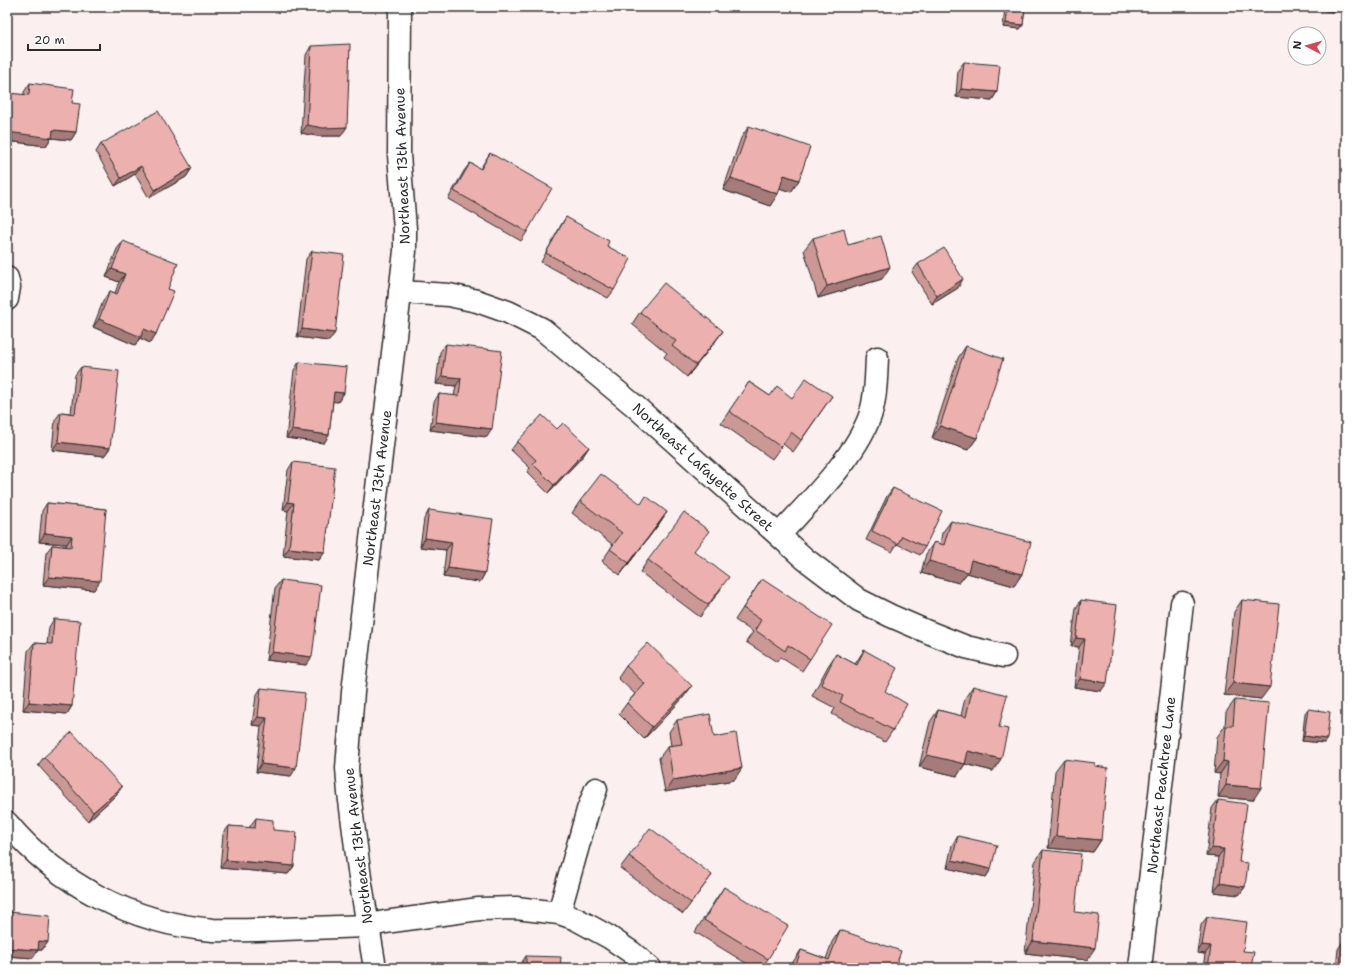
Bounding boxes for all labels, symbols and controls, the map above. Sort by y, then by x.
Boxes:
scale bar [28,26,100,52]
north arrow [1287,26,1327,66]
text: 20 m [34,32,65,48]
text: N [1290,40,1305,50]
street label: Northeast 13th Avenue [390,87,414,245]
street label: Northeast Lafayette Street [629,399,777,535]
street label: Northeast 13th Avenue [358,409,396,567]
street label: Northeast Peachtree Lane [1143,696,1179,874]
street label: Northeast 13th Avenue [339,767,377,925]

